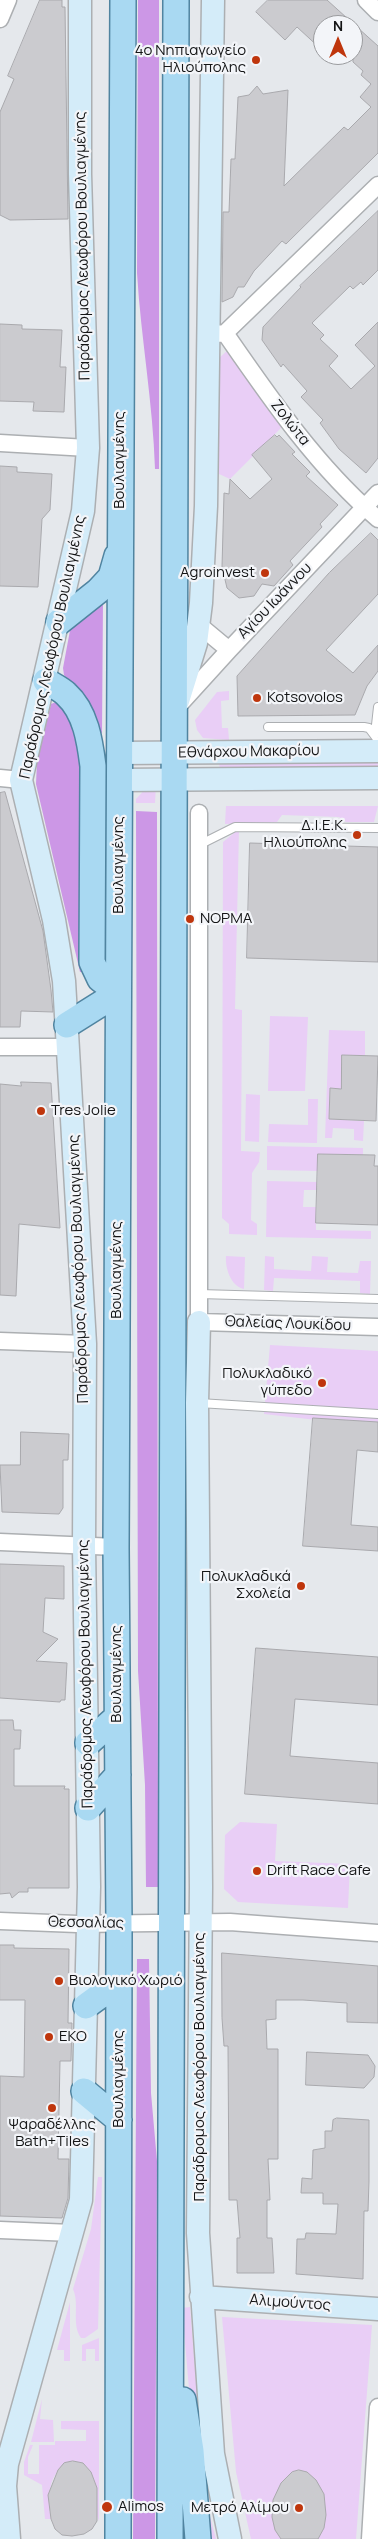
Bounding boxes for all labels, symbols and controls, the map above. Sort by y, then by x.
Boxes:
north arrow [313,15,363,65]
text: N [333,16,343,35]
place label: 4ο Νηπιαγωγείο Ηλιούπολης [135,42,246,77]
marker: 4ο Νηπιαγωγείο Ηλιούπολης [250,54,262,66]
street label: Παράδρομος Λεωφόρου Βουλιαγμένης [72,111,94,381]
street label: Ζολώτα [267,397,313,449]
street label: Βουλιαγμένης [111,411,129,509]
street label: Παράδρομος Λεωφόρου Βουλιαγμένης [16,514,90,780]
street label: Αγίου Ιωάννου [234,559,316,643]
place label: Agroinvest [180,564,255,582]
marker: Agroinvest [259,567,271,579]
place label: Kotsovolos [267,689,343,707]
marker: Kotsovolos [251,692,263,704]
street label: Εθνάρχου Μακαρίου [178,742,320,762]
street label: Βουλιαγμένης [110,816,128,914]
place label: Δ.Ι.Ε.Κ. Ηλιούπολης [263,817,347,852]
marker: Δ.Ι.Ε.Κ. Ηλιούπολης [351,829,363,841]
place label: ΝΟΡΜΑ [200,910,252,928]
marker: ΝΟΡΜΑ [184,913,196,925]
place label: Tres Jolie [51,1102,116,1120]
marker: Tres Jolie [35,1105,47,1117]
street label: Παράδρομος Λεωφόρου Βουλιαγμένης [65,1134,93,1404]
street label: Βουλιαγμένης [108,1221,126,1319]
street label: Θαλείας Λουκίδου [225,1313,351,1335]
place label: Πολυκλαδικό γύπεδο [222,1365,312,1400]
marker: Πολυκλαδικό γύπεδο [316,1377,328,1389]
street label: Παράδρομος Λεωφόρου Βουλιαγμένης [75,1539,97,1809]
place label: Πολυκλαδικά Σχολεία [201,1568,291,1603]
marker: Πολυκλαδικά Σχολεία [295,1580,307,1592]
street label: Βουλιαγμένης [108,1625,126,1723]
place label: Drift Race Cafe [267,1862,371,1880]
marker: Drift Race Cafe [251,1865,263,1877]
street label: Θεσσαλίας [48,1913,124,1933]
street label: Παράδρομος Λεωφόρου Βουλιαγμένης [191,1933,209,2201]
place label: Βιολογικό Χωριό [69,1972,183,1990]
marker: Βιολογικό Χωριό [53,1975,65,1987]
place label: EKO [59,2028,87,2046]
street label: Βουλιαγμένης [110,2030,128,2128]
marker: EKO [43,2031,55,2043]
marker: Ψαραδέλλης Bath+Tiles [46,2102,58,2114]
place label: Ψαραδέλλης Bath+Tiles [8,2116,96,2151]
street label: Αλιμούντος [249,2291,331,2315]
place label: Alimos [118,2498,164,2516]
place label: Μετρό Αλίμου [191,2499,289,2517]
marker: Alimos [100,2500,114,2514]
marker: Μετρό Αλίμου [293,2502,305,2514]

